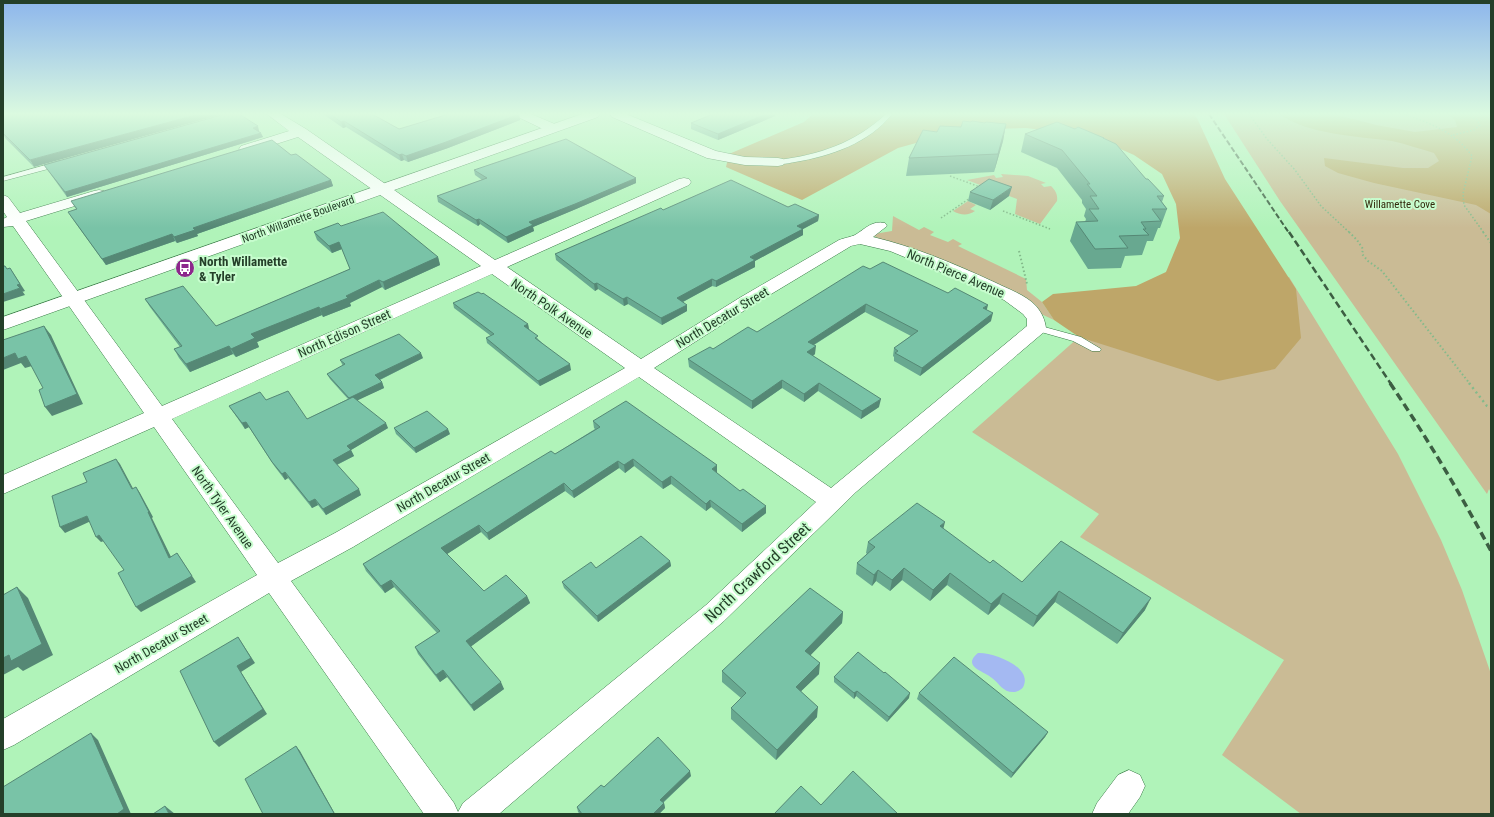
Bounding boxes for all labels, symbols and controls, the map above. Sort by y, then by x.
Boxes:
street label: North Willamette Boulevard [240,193,356,246]
park label: Willamette Cove [1365,198,1435,211]
street label: North Pierce Avenue [905,246,1007,301]
place label: North Willamette & Tyler [199,254,287,284]
bus stop icon: North Willamette & Tyler [174,257,196,279]
street label: North Polk Avenue [508,276,595,341]
street label: North Decatur Street [673,284,771,351]
street label: North Edison Street [296,306,393,361]
street label: North Decatur Street [394,450,493,515]
street label: North Tyler Avenue [189,463,257,551]
street label: North Crawford Street [700,518,814,626]
street label: North Decatur Street [112,611,211,676]

